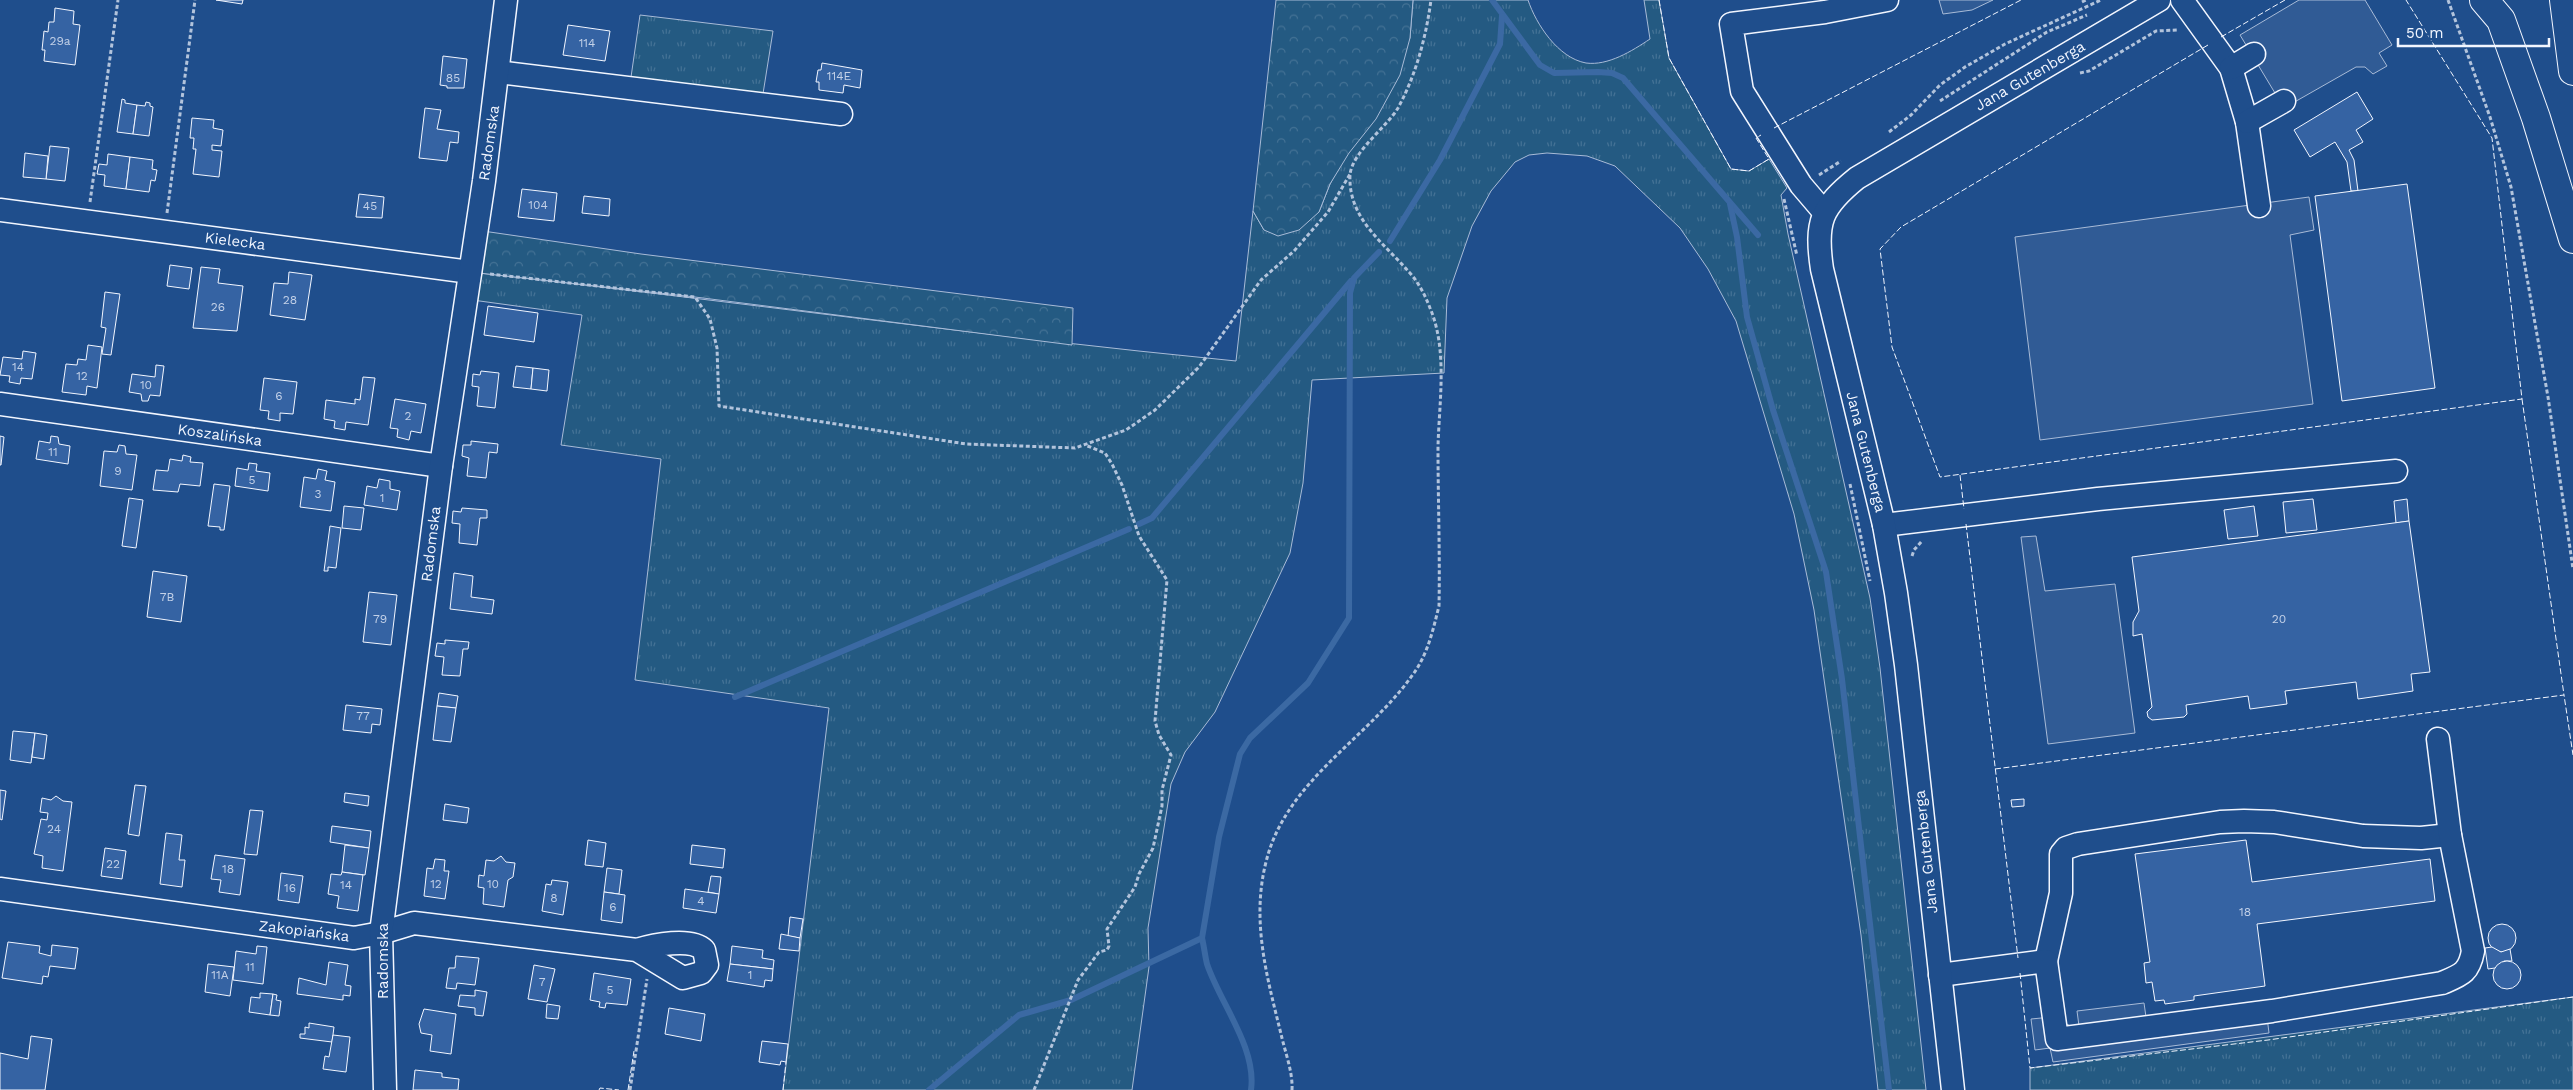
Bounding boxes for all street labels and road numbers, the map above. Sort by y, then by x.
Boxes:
street label: Jana Gutenberga [1972,37,2089,115]
street label: Radomska [475,104,503,182]
street label: Kielecka [204,228,267,254]
street label: Jana Gutenberga [1842,390,1890,515]
street label: Koszalińska [177,420,264,450]
street label: Radomska [417,505,445,583]
street label: Jana Gutenberga [1911,789,1941,915]
street label: Zakopiańska [258,917,351,946]
street label: Radomska [374,923,392,999]

